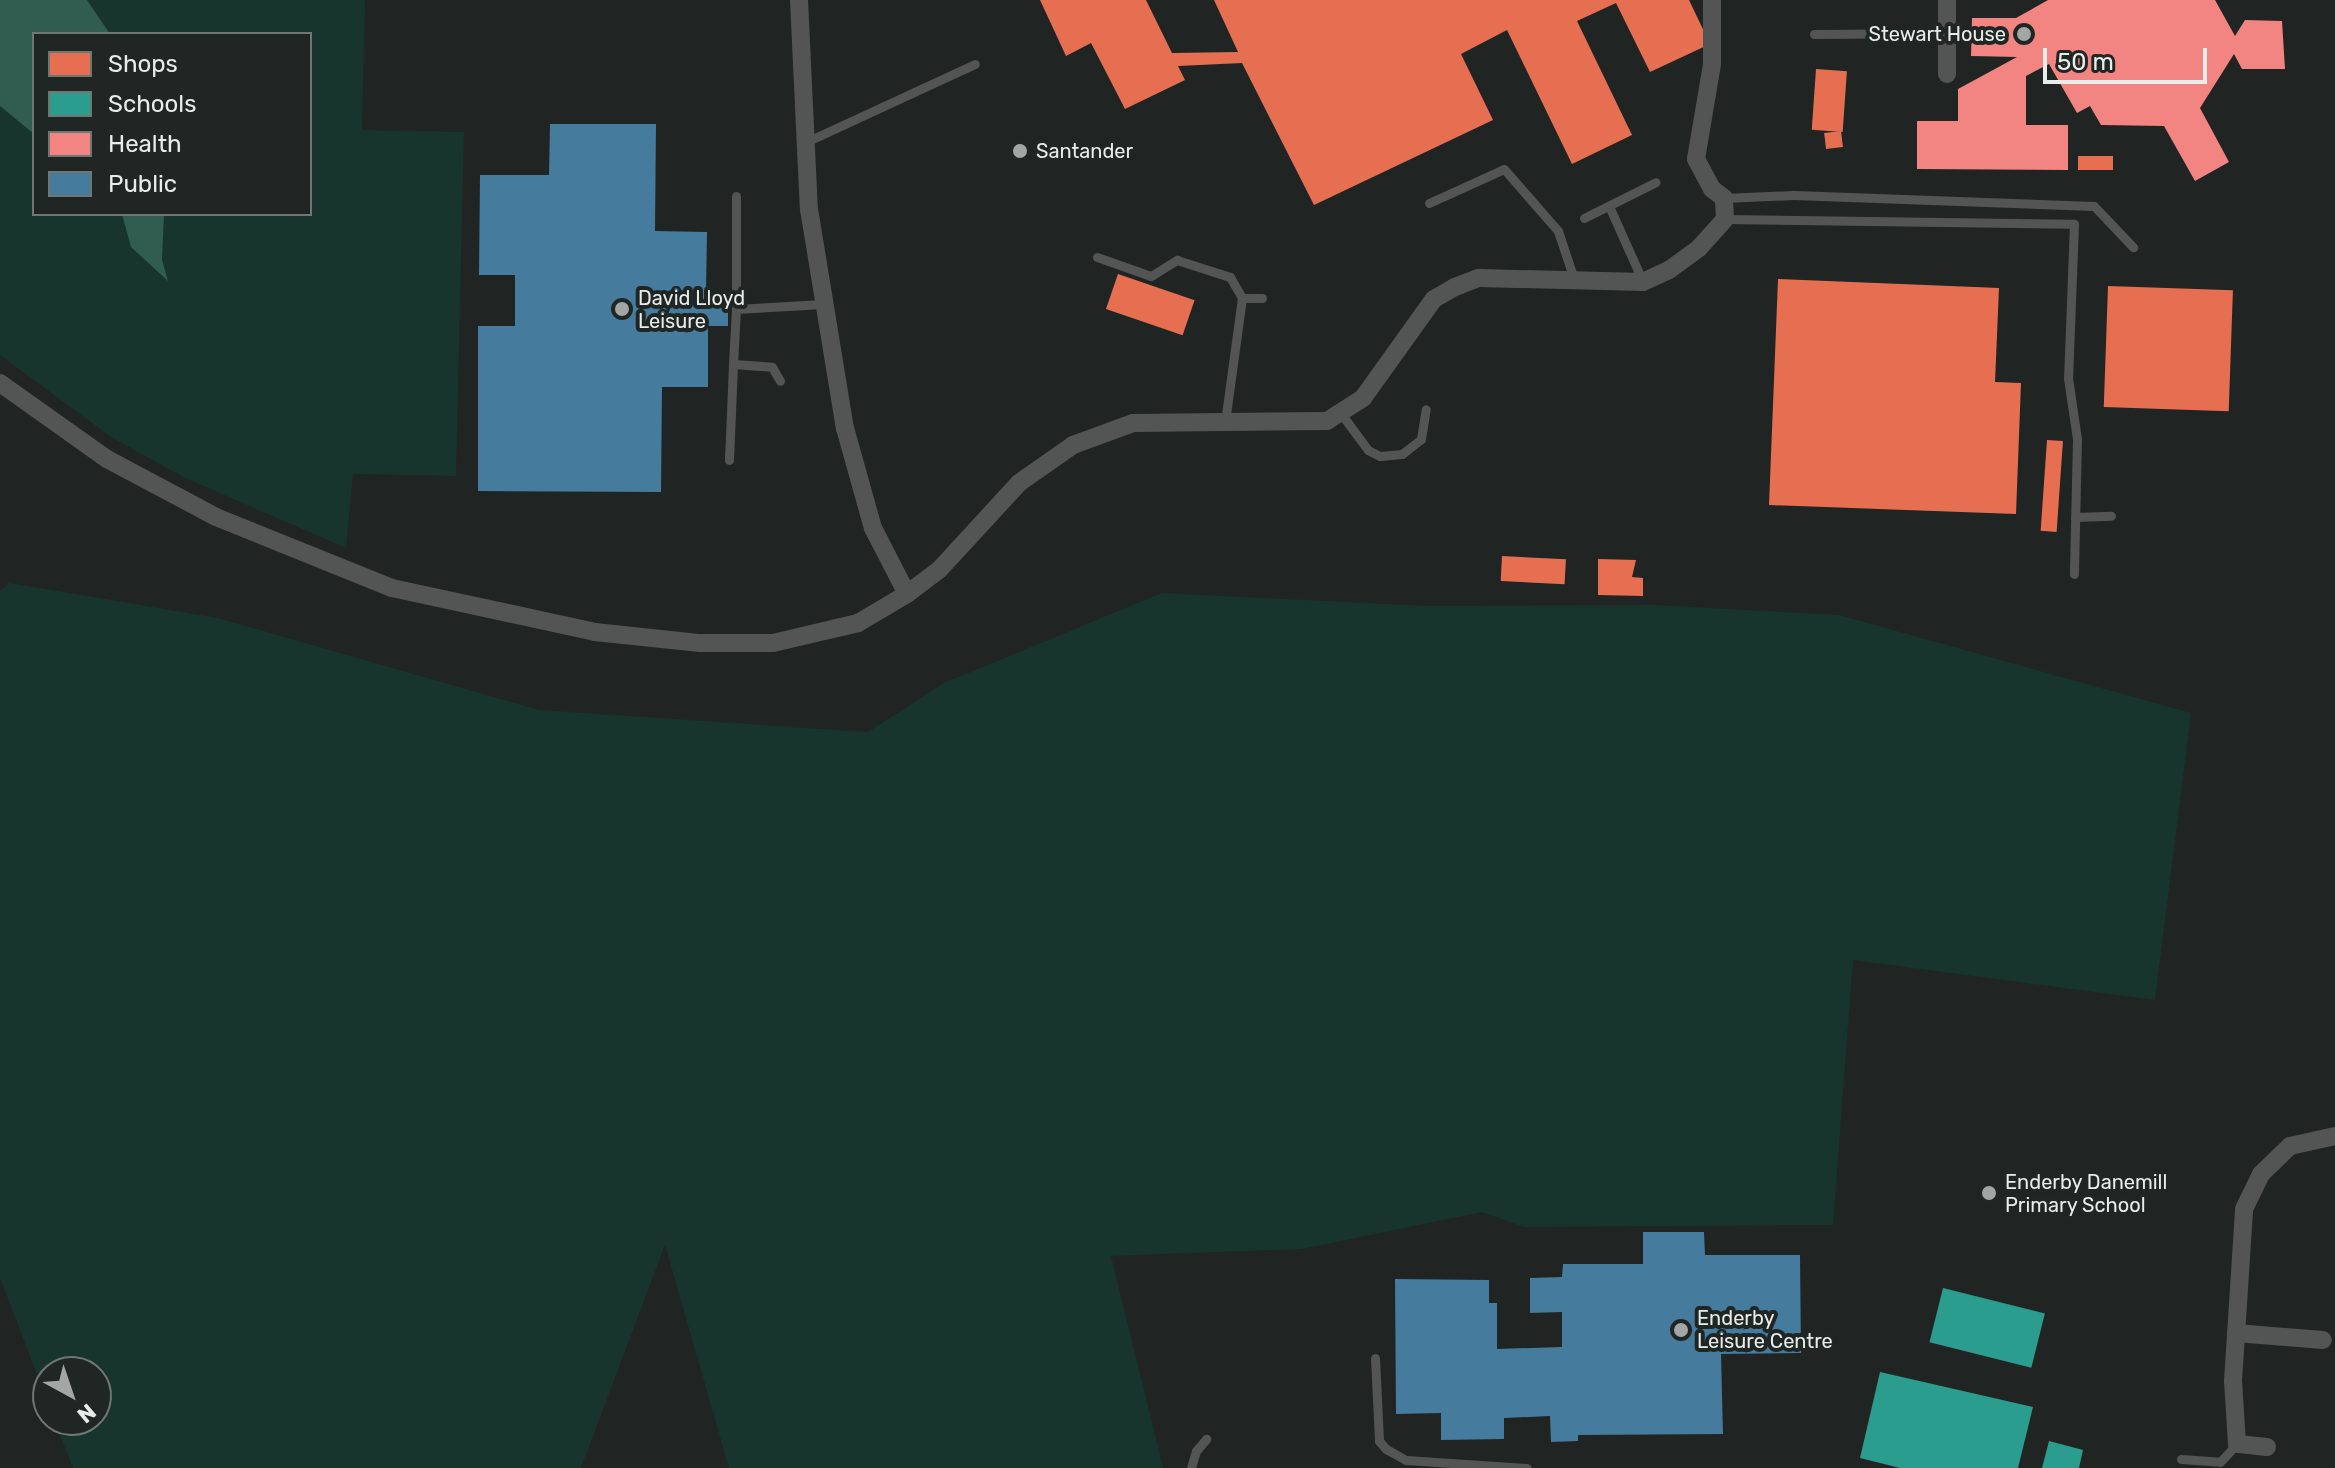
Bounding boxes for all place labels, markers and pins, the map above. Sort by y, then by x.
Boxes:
place label: Stewart House [1869,22,2006,46]
marker: Stewart House [2013,23,2035,45]
place label: Santander [1036,139,1133,163]
marker: Santander [1011,142,1029,160]
place label: David Lloyd Leisure [638,286,745,333]
marker: David Lloyd Leisure [613,300,631,318]
place label: Enderby Danemill Primary School [2005,1170,2168,1217]
marker: Enderby Danemill Primary School [1980,1184,1998,1202]
place label: Enderby Leisure Centre [1697,1306,1833,1353]
marker: Enderby Leisure Centre [1672,1321,1690,1339]

